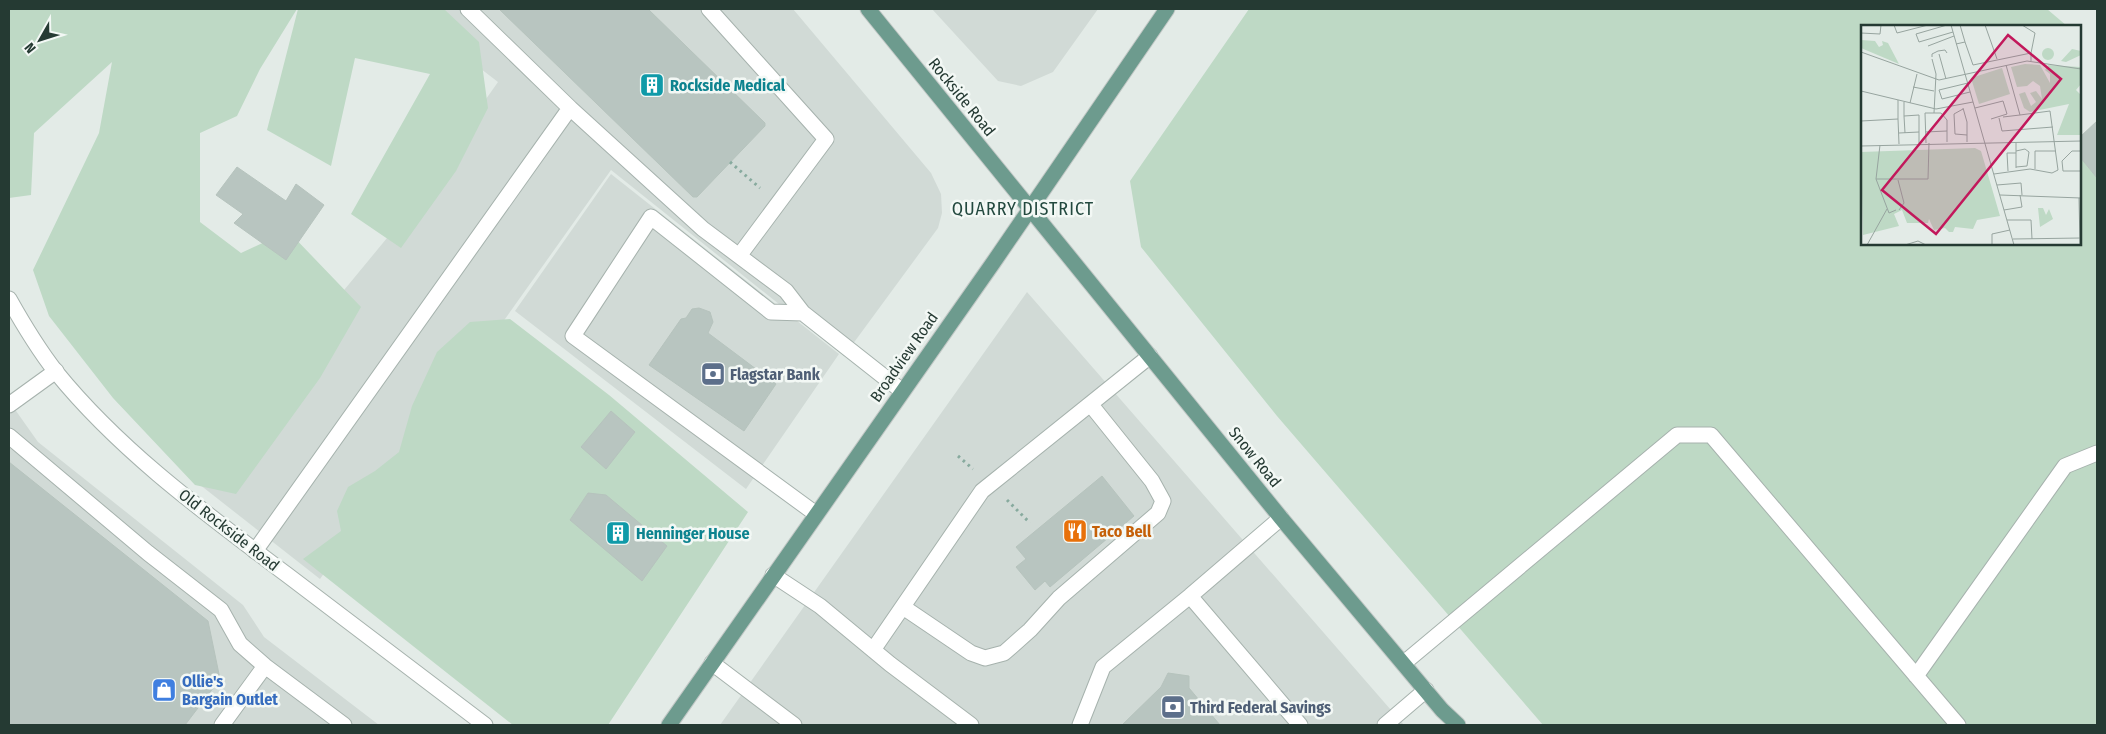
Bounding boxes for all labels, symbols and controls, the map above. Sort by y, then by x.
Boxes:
north arrow [15,15,65,65]
inset map [1861,25,2081,245]
text: N [21,39,40,56]
street label: Rockside Road [925,54,999,140]
building icon: Rockside Medical [639,72,665,98]
place label: Rockside Medical [670,76,786,95]
district label: QUARRY DISTRICT [952,198,1094,220]
street label: Broadview Road [866,309,942,405]
bank icon: Flagstar Bank [700,361,726,387]
place label: Flagstar Bank [730,365,821,384]
street label: Snow Road [1225,423,1285,491]
street label: Old Rockside Road [175,485,283,575]
restaurant icon: Taco Bell [1062,518,1088,544]
building icon: Henninger House [605,520,631,546]
place label: Taco Bell [1092,522,1152,541]
place label: Henninger House [636,524,750,543]
place label: Ollie's Bargain Outlet [182,672,278,709]
shop icon: Ollie's Bargain Outlet [151,677,177,703]
bank icon: Third Federal Savings [1160,694,1186,720]
place label: Third Federal Savings [1190,698,1331,717]

